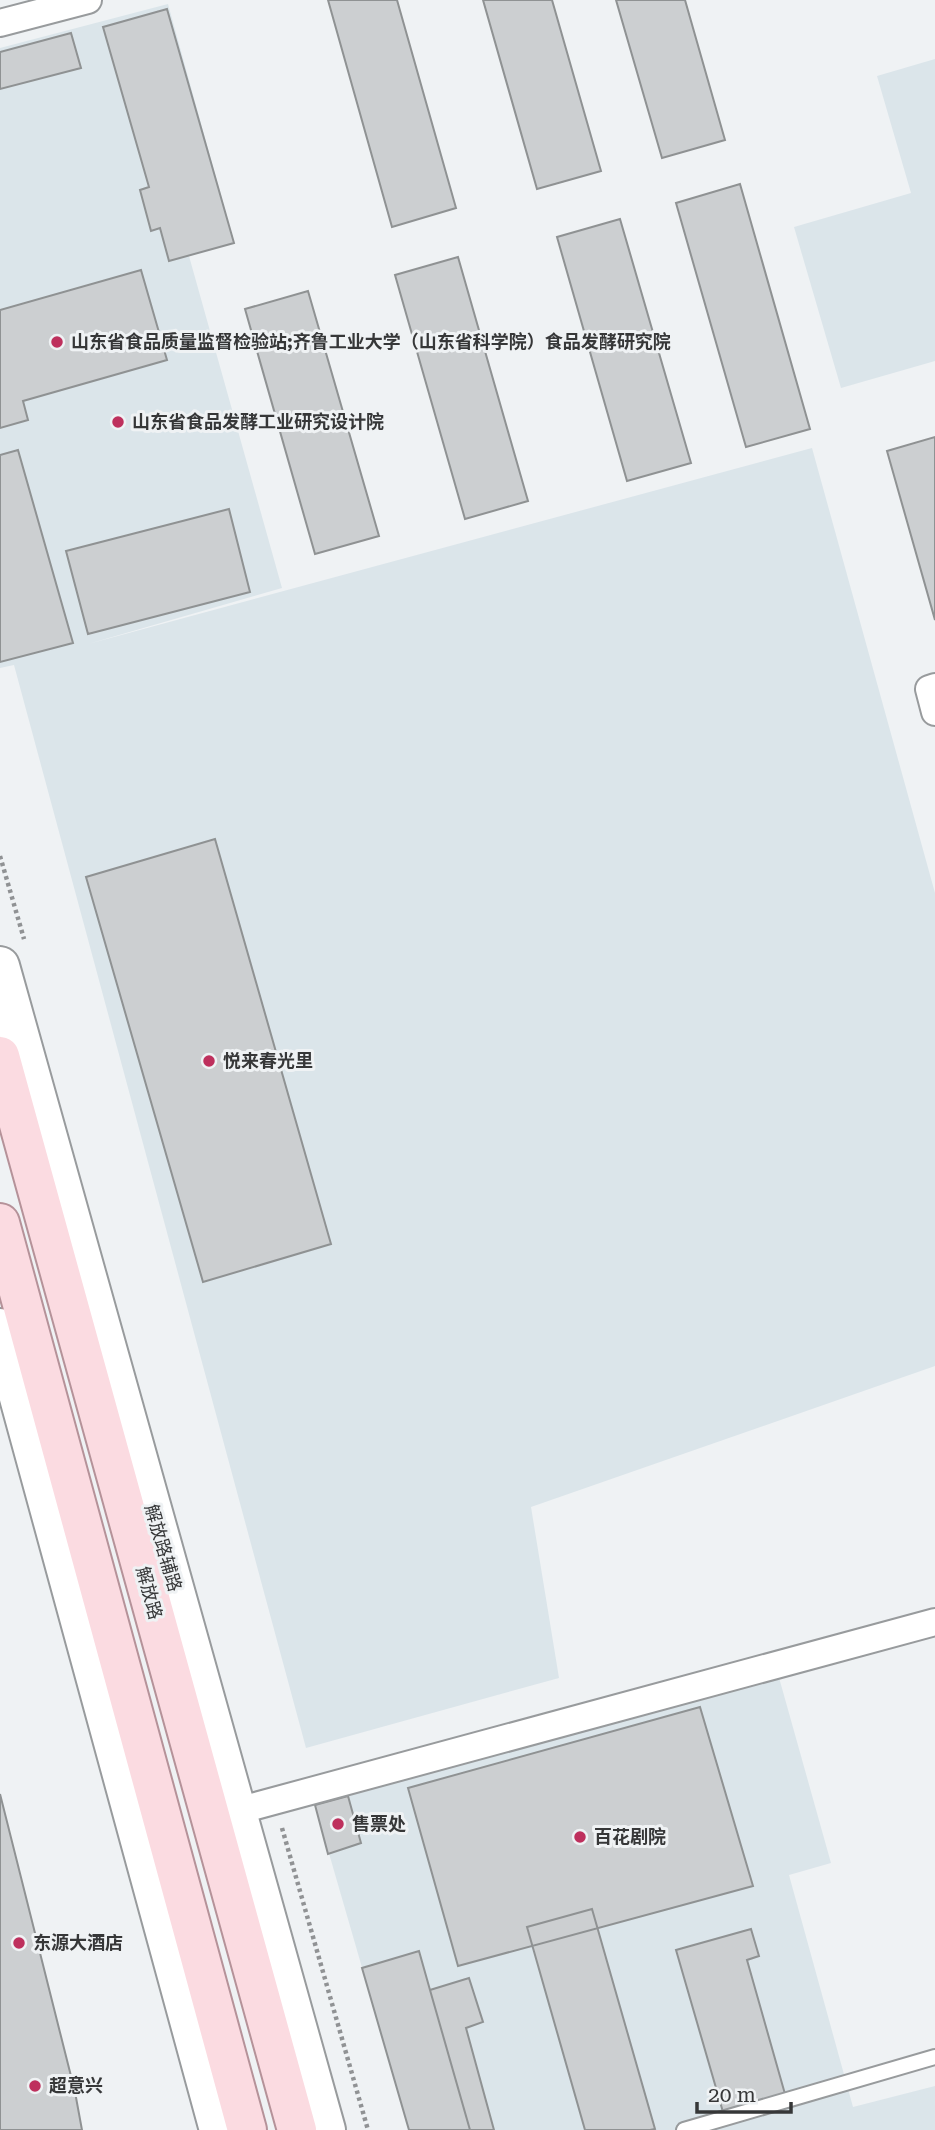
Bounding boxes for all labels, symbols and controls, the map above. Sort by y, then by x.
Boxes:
place label: 山东省食品质量监督检验站;齐鲁工业大学（山东省科学院）食品发酵研究院 [71,331,671,352]
marker: 山东省食品质量监督检验站;齐鲁工业大学（山东省科学院）食品发酵研究院 [49,334,65,350]
place label: 山东省食品发酵工业研究设计院 [132,411,384,432]
marker: 山东省食品发酵工业研究设计院 [110,414,126,430]
place label: 悦来春光里 [223,1050,313,1071]
marker: 悦来春光里 [201,1053,217,1069]
street label: 解放路辅路 [140,1502,186,1594]
street label: 解放路 [132,1564,166,1622]
place label: 售票处 [352,1813,406,1834]
marker: 售票处 [330,1816,346,1832]
place label: 百花剧院 [594,1826,666,1847]
marker: 百花剧院 [572,1829,588,1845]
place label: 东源大酒店 [33,1932,123,1953]
marker: 东源大酒店 [11,1935,27,1951]
scale bar [697,2070,792,2114]
place label: 超意兴 [49,2075,103,2096]
marker: 超意兴 [27,2078,43,2094]
text: 20 m [708,2083,756,2107]

